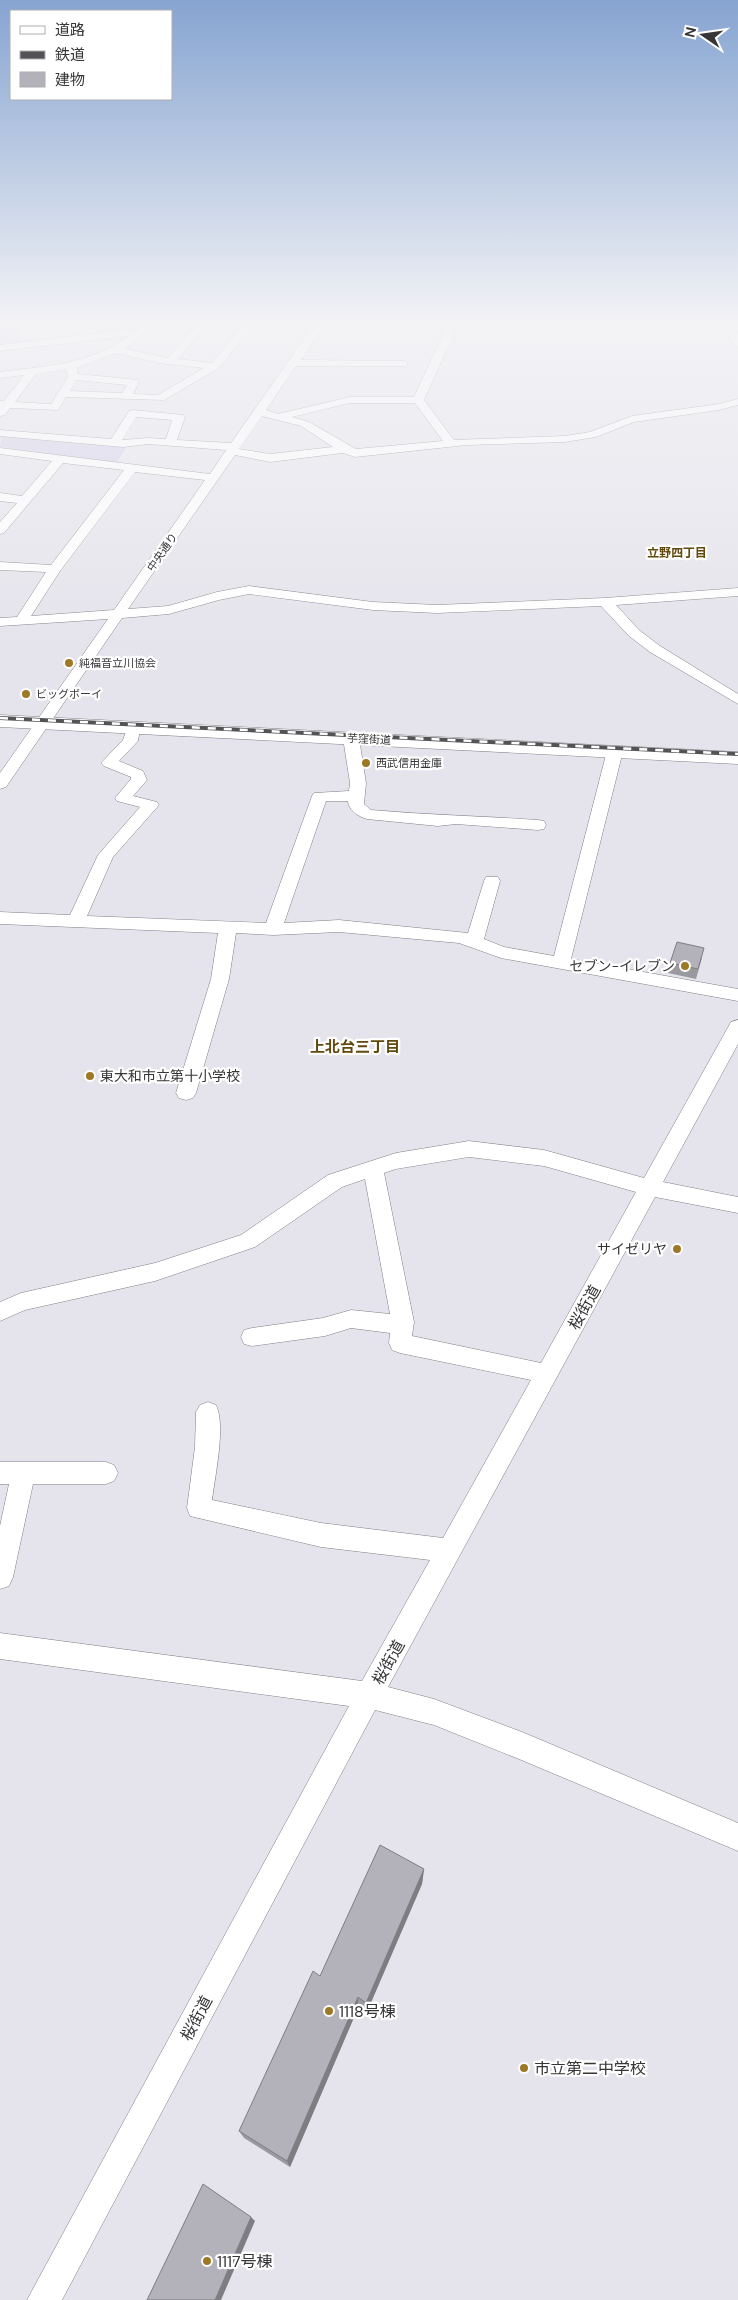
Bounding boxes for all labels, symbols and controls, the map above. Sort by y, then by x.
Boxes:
legend [10,10,172,100]
north arrow [678,10,728,60]
text: 道路 [55,20,85,40]
text: N [680,25,700,39]
text: 鉄道 [55,45,85,65]
text: 建物 [55,70,85,90]
street label: 中央通り [144,530,180,574]
district label: 立野四丁目 [647,545,707,561]
place label: 純福音立川協会 [79,656,156,670]
marker: 純福音立川協会 [63,657,75,669]
place label: ビッグボーイ [36,687,102,701]
marker: ビッグボーイ [20,688,32,700]
street label: 芋窪街道 [347,731,391,747]
place label: 西武信用金庫 [376,756,442,770]
marker: 西武信用金庫 [360,757,372,769]
place label: セブン-イレブン [569,957,675,975]
marker: セブン-イレブン [679,960,691,972]
district label: 上北台三丁目 [310,1037,400,1057]
place label: 東大和市立第十小学校 [100,1067,240,1085]
marker: 東大和市立第十小学校 [84,1070,96,1082]
place label: サイゼリヤ [597,1240,667,1258]
marker: サイゼリヤ [671,1243,683,1255]
street label: 桜街道 [564,1281,605,1333]
street label: 桜街道 [368,1636,409,1688]
street label: 桜街道 [176,1992,217,2044]
place label: 1118号棟 [339,2001,396,2022]
marker: 1118号棟 [323,2005,335,2017]
place label: 市立第二中学校 [534,2058,646,2079]
marker: 市立第二中学校 [518,2062,530,2074]
place label: 1117号棟 [217,2251,273,2272]
marker: 1117号棟 [201,2255,213,2267]

